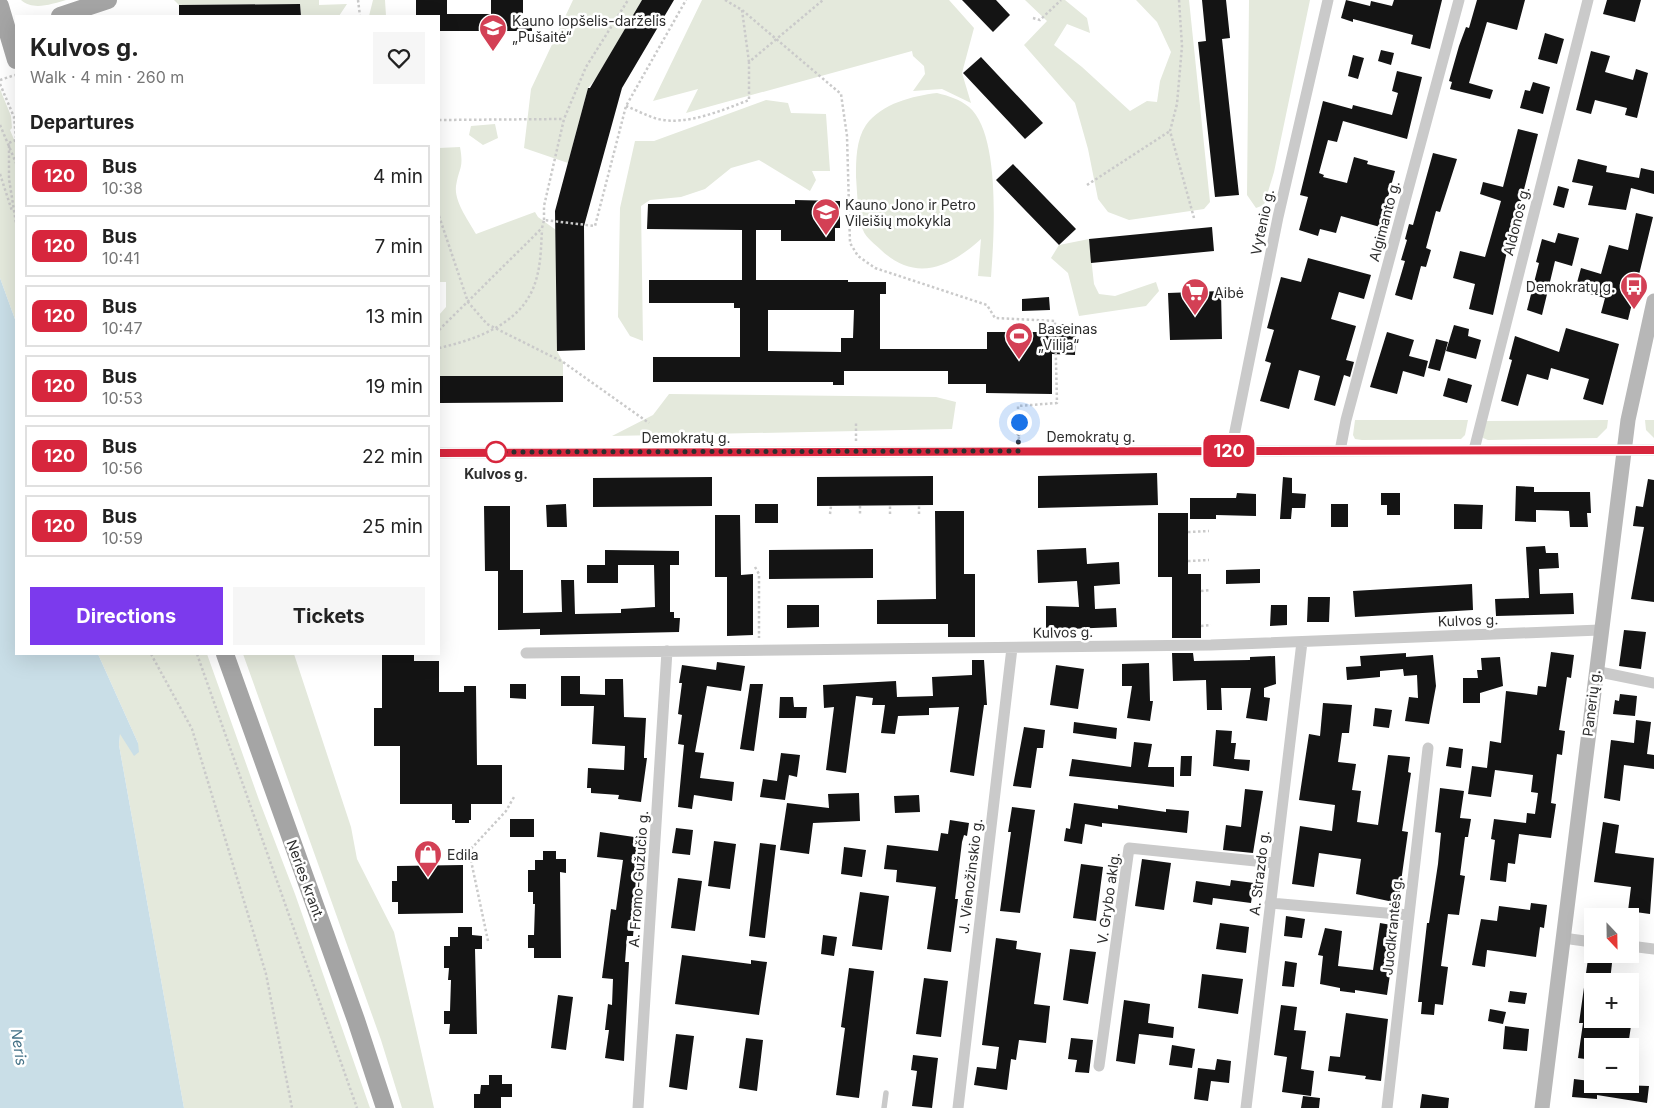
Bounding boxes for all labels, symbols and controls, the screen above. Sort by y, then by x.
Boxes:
place label: Kauno lopšelis-darželis „Pušaitė“ [512,12,666,45]
school or university icon: Kauno lopšelis-darželis „Pušaitė“ [478,13,508,52]
button: heart [373,32,425,84]
text: Kulvos g. [30,33,139,62]
text: Walk · 4 min · 260 m [30,67,184,87]
text: Departures [30,111,134,134]
text: Bus [102,155,137,178]
text: 120 [44,165,75,186]
text: 4 min [373,165,423,188]
text: 10:38 [102,178,143,198]
street label: Algimanto g. [1365,179,1403,263]
street label: Aldonos g. [1499,185,1533,257]
street label: Vytenio g. [1247,187,1277,257]
place label: Kauno Jono ir Petro Vileišių mokykla [845,196,976,229]
school or university icon: Kauno Jono ir Petro Vileišių mokykla [811,197,841,236]
text: Bus [102,225,137,248]
text: 120 [44,235,75,256]
text: 7 min [374,235,423,258]
text: 10:41 [102,248,140,268]
bus stop icon: Demokratų g. [1619,271,1649,310]
supermarket icon: Aibė [1180,277,1210,316]
place label: Demokratų g. [1526,278,1615,295]
place label: Aibė [1214,284,1244,301]
text: Bus [102,295,137,318]
text: 120 [44,305,75,326]
text: 13 min [366,305,423,328]
text: 10:47 [102,318,143,338]
place label: Baseinas „Vilija“ [1038,320,1098,353]
sports icon: Baseinas „Vilija“ [1004,321,1034,360]
text: Bus [102,365,137,388]
text: 120 [44,375,75,396]
text: 19 min [366,375,423,398]
text: 10:53 [102,388,143,408]
your location [1007,410,1032,435]
street label: Demokratų g. [1046,428,1136,445]
street label: Demokratų g. [641,429,731,446]
text: Bus [102,435,137,458]
line badge: 120 [1200,435,1258,467]
text: 120 [1213,440,1245,461]
marker: Kulvos g. [485,441,507,463]
text: 120 [44,445,75,466]
text: 22 min [362,445,423,468]
text: 10:56 [102,458,143,478]
place label: Kulvos g. [464,465,528,482]
text: Bus [102,505,137,528]
text: 120 [44,515,75,536]
text: 25 min [362,515,423,538]
text: 10:59 [102,528,143,548]
button: Directions [30,587,223,645]
button: Tickets [233,587,425,645]
street label: Kulvos g. [1437,610,1499,630]
street label: Kulvos g. [1033,623,1093,641]
street label: Panerių g. [1578,669,1604,737]
street label: A. Fromo-Gužučio g. [625,810,651,948]
street label: J. Vienožinskio g. [954,817,986,935]
street label: A. Strazdo g. [1245,830,1273,916]
street label: Neries krant. [284,837,328,923]
shop icon: Edila [413,839,443,878]
place label: Edila [447,846,479,863]
street label: V. Grybo aklg. [1093,851,1123,945]
street label: Juodkrantės g. [1378,876,1406,976]
north arrow [1584,908,1639,962]
map controls [1584,908,1639,1093]
button: + [1584,973,1639,1028]
water label: Neris [7,1027,31,1067]
button: − [1584,1038,1639,1093]

